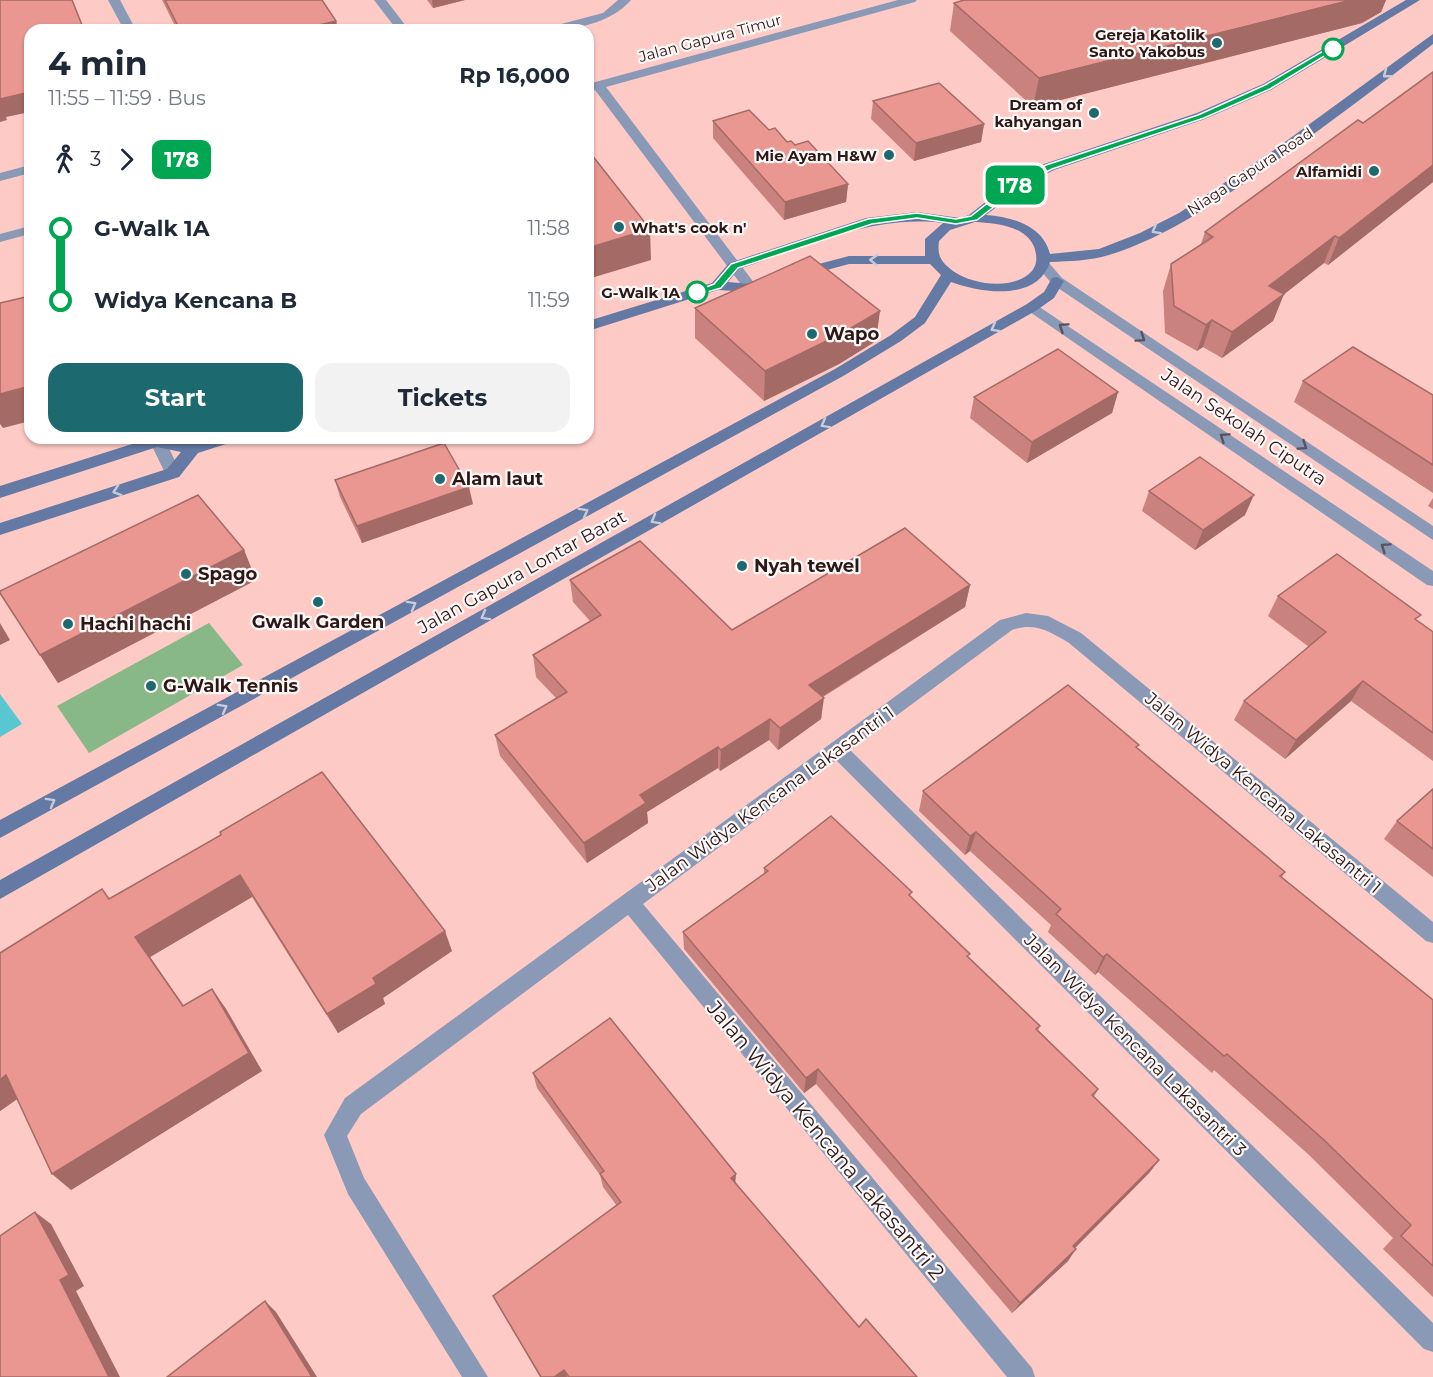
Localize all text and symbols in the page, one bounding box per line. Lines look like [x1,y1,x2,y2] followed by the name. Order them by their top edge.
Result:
[636,10,783,66] street label: Jalan Gapura Timur
[1089,25,1205,61] place label: Gereja Katolik Santo Yakobus
[1210,36,1224,50] marker: Gereja Katolik Santo Yakobus
[1322,38,1344,60] unlabelled marker
[48,43,147,83] text: 4 min
[459,62,570,89] text: Rp 16,000
[1383,67,1394,78] one-way arrow
[48,86,206,110] text: 11:55 – 11:59 · Bus
[994,95,1083,131] place label: Dream of kahyangan
[1087,106,1101,120] marker: Dream of kahyangan
[1183,123,1317,219] street label: Niaga Gapura Road
[48,143,81,176] icon: walk
[110,143,143,176] icon: forward
[755,146,878,165] place label: Mie Ayam H&W
[90,147,101,171] text: 3
[164,147,199,172] text: 178
[882,148,896,162] marker: Mie Ayam H&W
[1295,162,1362,181] place label: Alfamidi
[1367,164,1381,178] marker: Alfamidi
[980,166,1050,204] line badge: 178
[998,173,1032,198] text: 178
[94,215,210,242] text: G-Walk 1A
[527,216,570,240] text: 11:58
[631,218,746,237] place label: What's cook n'
[612,220,626,234] marker: What's cook n'
[1152,223,1162,234] one-way arrow
[869,254,878,267] one-way arrow
[686,281,708,303] marker: G-Walk 1A
[601,283,681,302] place label: G-Walk 1A
[94,287,297,314] text: Widya Kencana B
[528,288,570,312] text: 11:59
[990,321,1001,332] one-way arrow
[824,323,879,345] place label: Wapo
[1058,323,1069,334] one-way arrow
[805,327,819,341] marker: Wapo
[1135,330,1145,342] one-way arrow
[48,363,303,432] button: Start
[315,363,570,432] button: Tickets
[1156,363,1331,490] street label: Jalan Sekolah Ciputra
[821,417,831,428] one-way arrow
[1219,433,1230,444] one-way arrow
[1296,439,1307,450] one-way arrow
[451,468,543,490] place label: Alam laut
[433,472,447,486] marker: Alam laut
[112,484,123,496] one-way arrow
[413,505,630,639] street label: Jalan Gapura Lontar Barat
[577,508,588,519] one-way arrow
[651,512,661,524] one-way arrow
[1380,543,1391,554] one-way arrow
[754,555,860,577] place label: Nyah tewel
[735,559,749,573] marker: Nyah tewel
[198,563,258,585] place label: Spago
[179,567,193,581] marker: Spago
[311,595,325,609] marker: Gwalk Garden
[406,601,416,612] one-way arrow
[481,608,491,620] one-way arrow
[252,611,384,633] place label: Gwalk Garden
[80,613,191,635] place label: Hachi hachi
[61,617,75,631] marker: Hachi hachi
[163,675,298,697] place label: G-Walk Tennis
[144,679,158,693] marker: G-Walk Tennis
[1140,687,1386,898] street label: Jalan Widya Kencana Lakasantri 1
[641,701,898,897] street label: Jalan Widya Kencana Lakasantri 1
[216,704,227,715] one-way arrow
[45,798,56,809] one-way arrow
[1019,929,1251,1161] street label: Jalan Widya Kencana Lakasantri 3
[701,995,950,1284] street label: Jalan Widya Kencana Lakasantri 2

